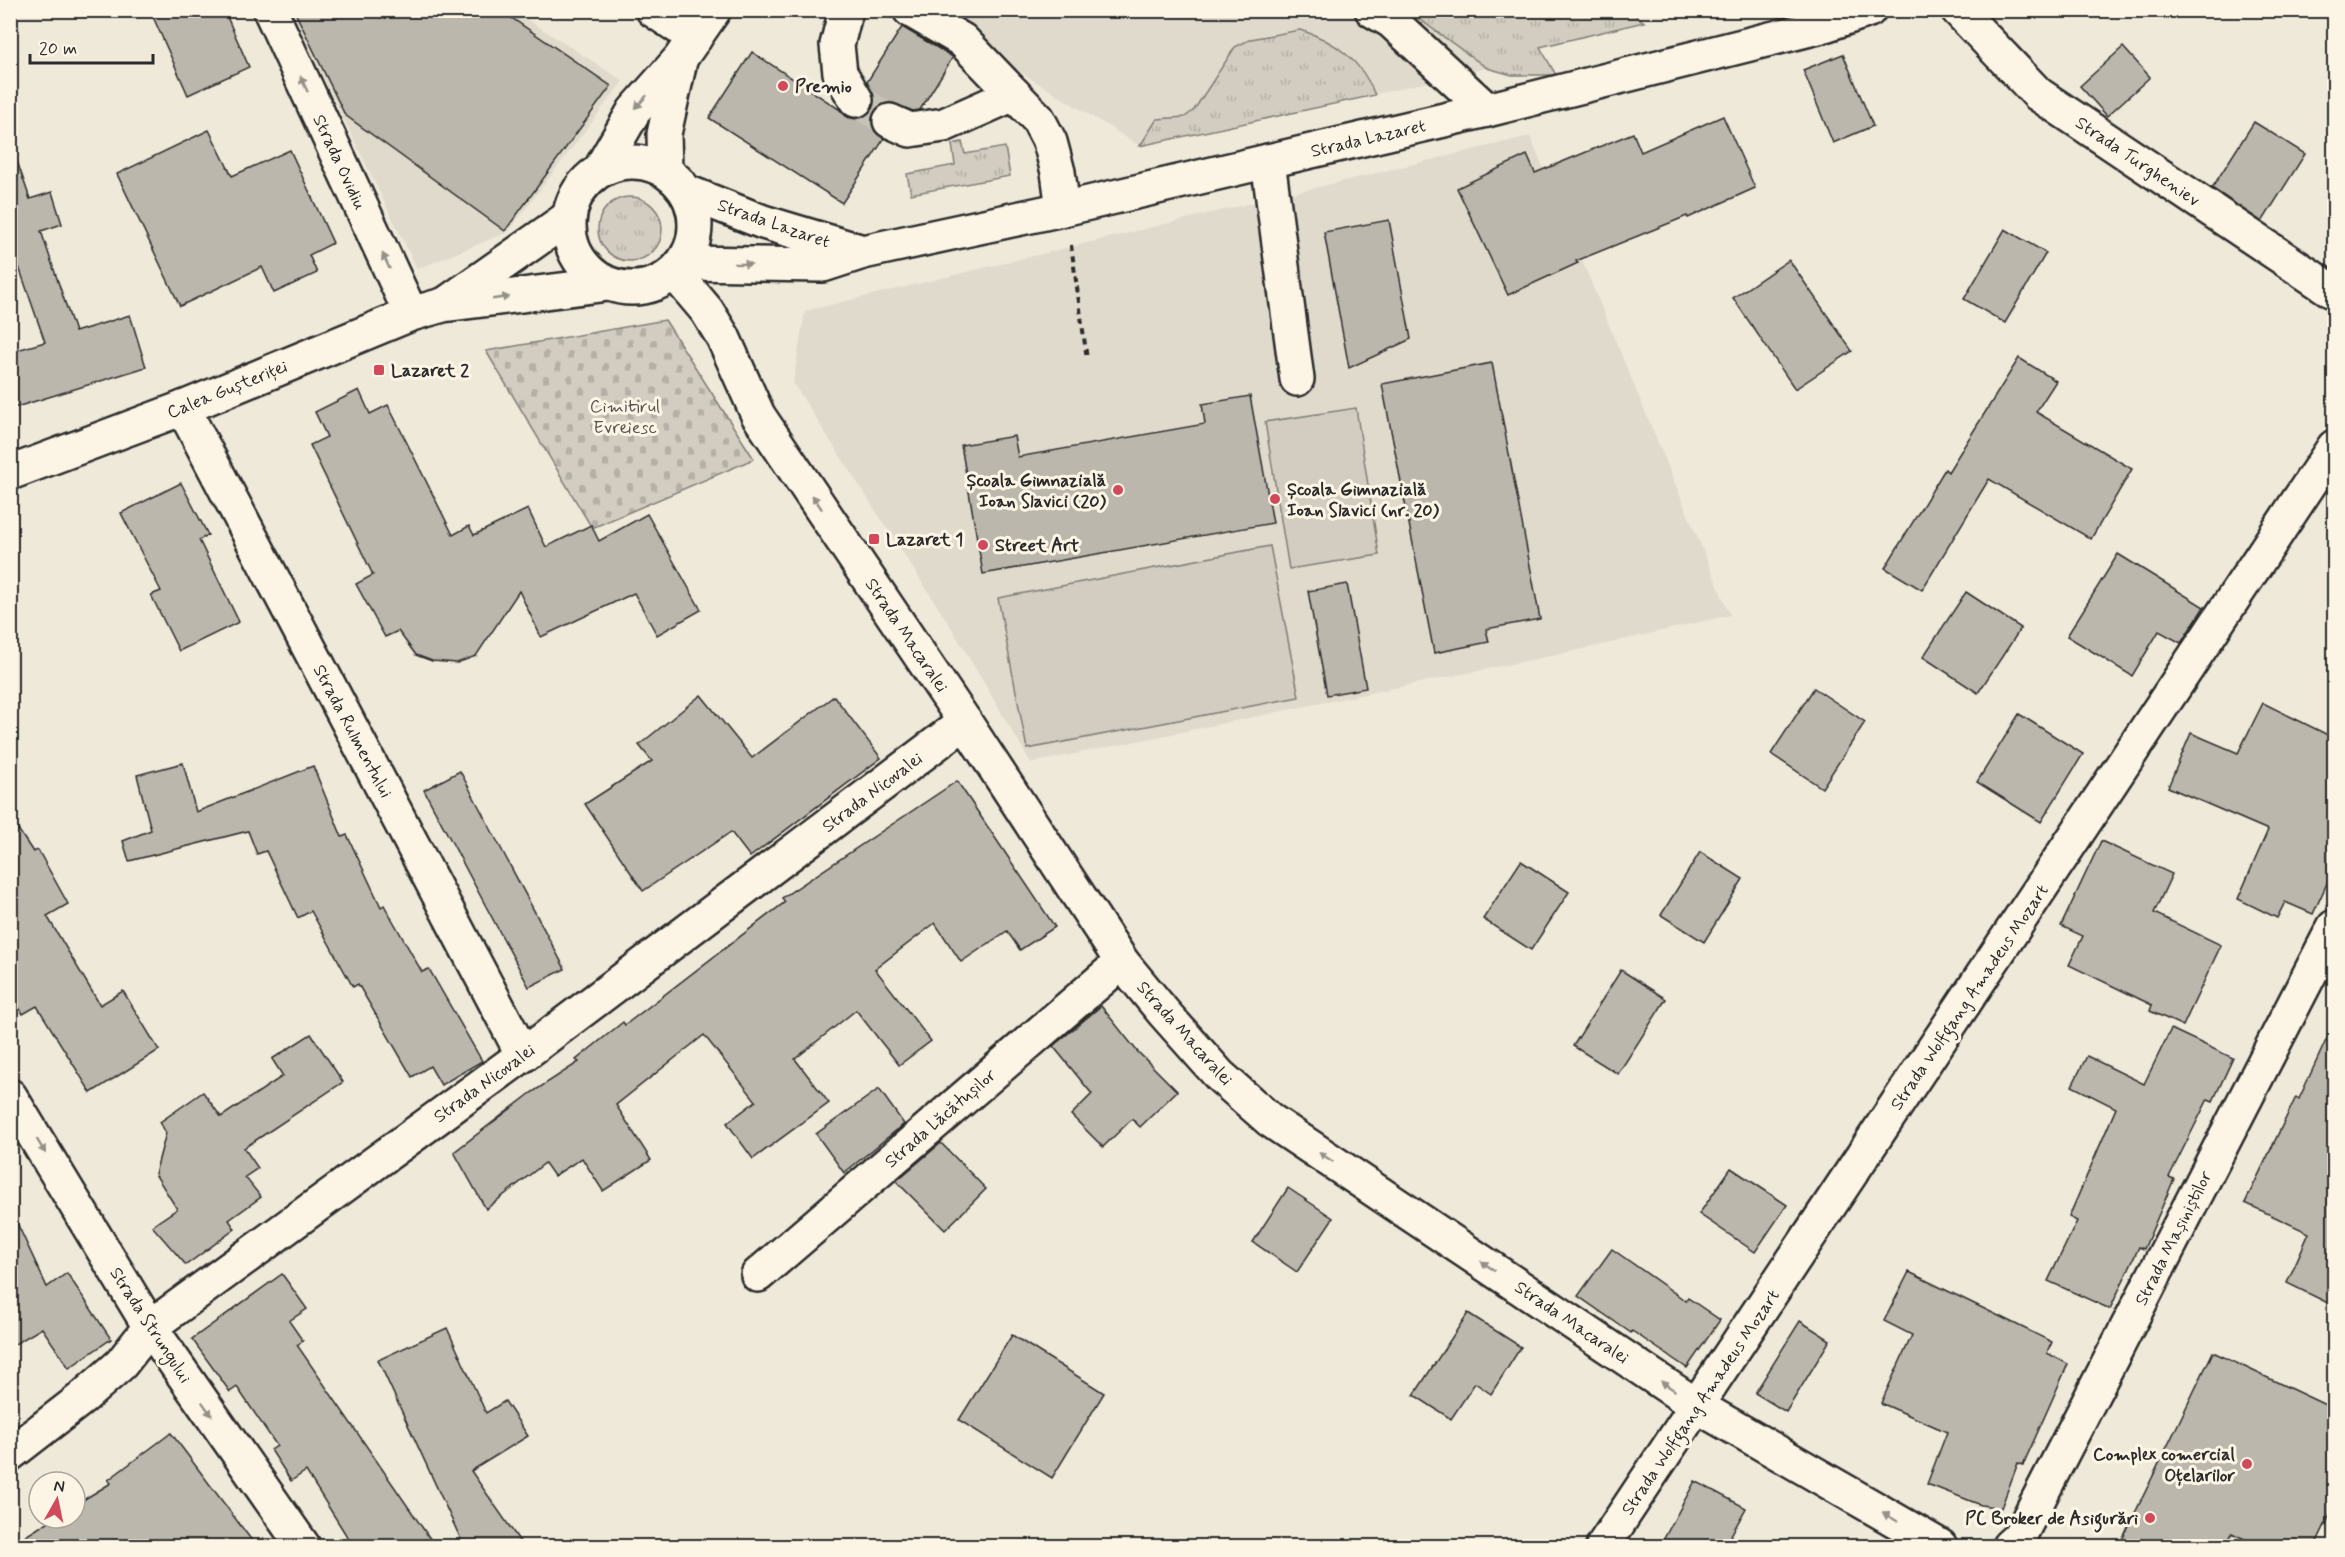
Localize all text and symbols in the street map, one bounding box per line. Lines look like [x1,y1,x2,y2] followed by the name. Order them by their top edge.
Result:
[30,27,153,65] scale bar
[39,37,77,61] text: 20 m
[795,75,852,99] place label: Premio
[300,76,309,93] one-way arrow
[776,79,790,93] marker: Premio
[634,95,648,110] one-way arrow
[307,111,372,214] street label: Strada Ovidiu
[2070,111,2204,212] street label: Strada Turgheniev
[1308,114,1428,164] street label: Strada Lazaret
[714,193,833,254] street label: Strada Lazaret
[382,253,391,270] one-way arrow
[733,259,752,269] one-way arrow
[492,293,511,302] one-way arrow
[164,355,291,425] street label: Calea Gușteriței
[391,359,469,383] place label: Lazaret 2
[372,363,386,377] marker: Lazaret 2
[590,395,660,440] park label: Cimitirul Evreiesc
[966,469,1107,514] place label: Școala Gimnazială Ioan Slavici (20)
[1287,478,1440,523] place label: Școala Gimnazială Ioan Slavici (nr. 20)
[1111,483,1125,497] marker: Școala Gimnazială Ioan Slavici (20)
[1268,492,1282,506] marker: Școala Gimnazială Ioan Slavici (nr. 20)
[812,494,823,510] one-way arrow
[886,528,963,552] place label: Lazaret 1
[867,532,881,546] marker: Lazaret 1
[995,534,1080,558] place label: Street Art
[976,538,990,552] marker: Street Art
[859,574,953,697] street label: Strada Macaralei
[307,661,397,802] street label: Strada Rulmentului
[817,747,928,839] street label: Strada Nicovalei
[1885,880,2056,1116] street label: Strada Wolfgang Amadeus Mozart
[1131,976,1238,1091] street label: Strada Macaralei
[429,1039,540,1129] street label: Strada Nicovalei
[880,1063,1002,1174] street label: Strada Lăcătușilor
[35,1138,46,1154] one-way arrow
[1318,1152,1334,1163] one-way arrow
[2130,1166,2218,1310] street label: Strada Mașiniștilor
[1481,1260,1497,1272] one-way arrow
[103,1263,197,1389] street label: Strada Strungului
[1510,1276,1633,1370] street label: Strada Macaralei
[1616,1285,1787,1521] street label: Strada Wolfgang Amadeus Mozart
[1660,1381,1676,1392] one-way arrow
[201,1401,213,1417] one-way arrow
[2093,1443,2236,1488] place label: Complex comercial Oțelarilor
[2240,1457,2254,1471] marker: Complex comercial Oțelarilor
[27,1470,87,1530] north arrow
[52,1475,66,1498] text: N
[1965,1507,2138,1533] place label: PC Broker de Asigurări
[2143,1511,2157,1525] marker: PC Broker de Asigurări
[1881,1512,1898,1522] one-way arrow

